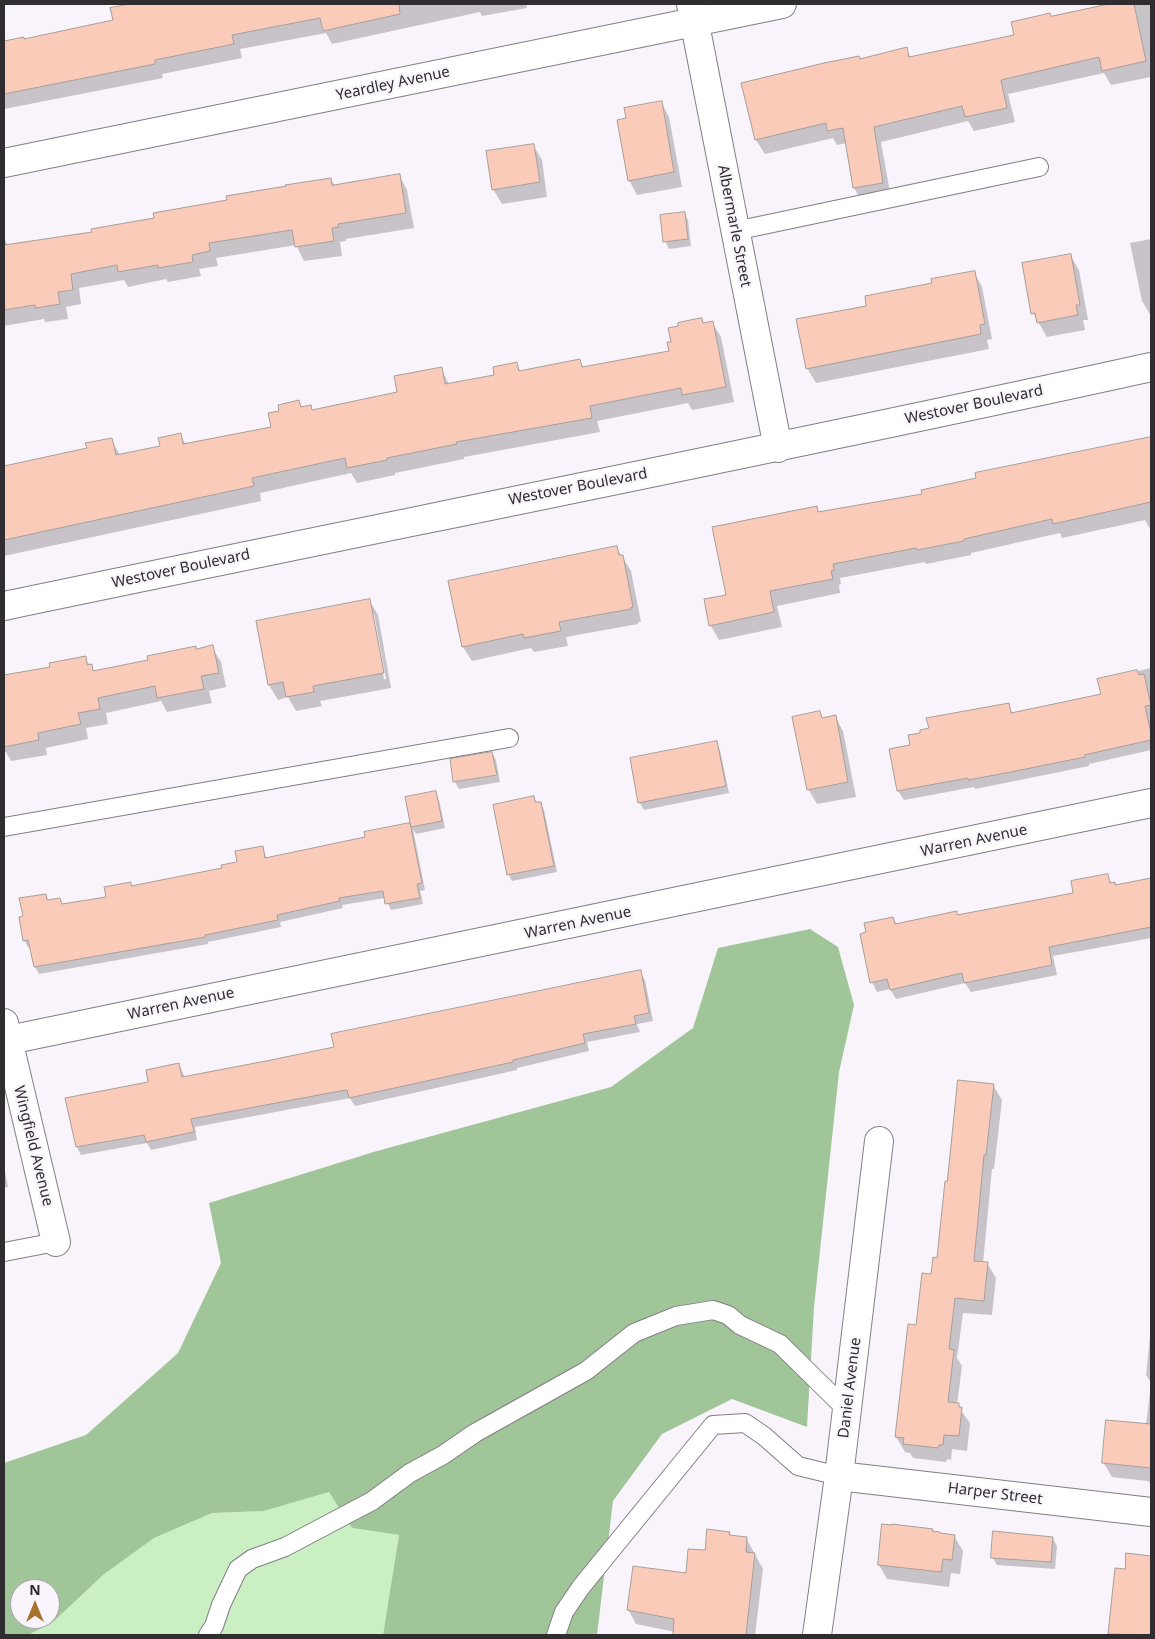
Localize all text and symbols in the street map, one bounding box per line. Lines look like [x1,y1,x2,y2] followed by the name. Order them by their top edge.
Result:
[334,63,452,105] street label: Yeardley Avenue
[713,163,755,289] street label: Albermarle Street
[903,382,1045,428] street label: Westover Boulevard
[507,465,649,509] street label: Westover Boulevard
[110,546,252,592] street label: Westover Boulevard
[919,821,1029,861] street label: Warren Avenue
[523,903,633,943] street label: Warren Avenue
[126,984,236,1024] street label: Warren Avenue
[9,1084,57,1208] street label: Wingfield Avenue
[835,1337,865,1439] street label: Daniel Avenue
[947,1479,1043,1509] street label: Harper Street
[10,1579,60,1629] north arrow
[29,1580,41,1599] text: N

